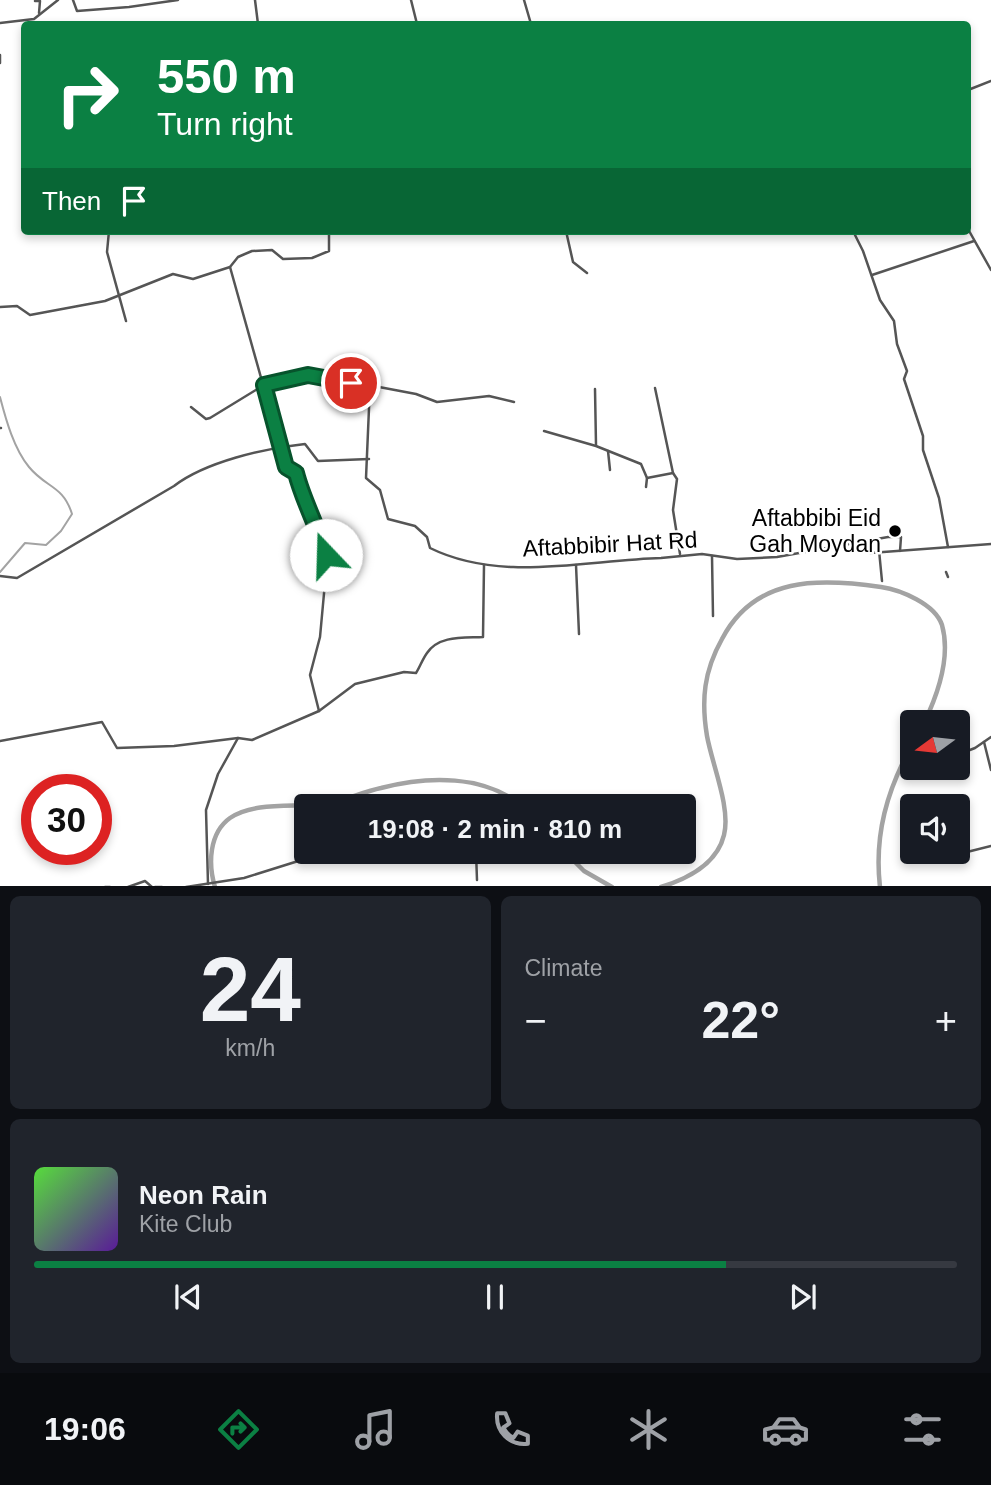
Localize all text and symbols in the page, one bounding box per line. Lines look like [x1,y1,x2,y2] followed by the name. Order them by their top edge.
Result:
[42,49,133,140] icon: right
[157,49,296,103] text: 550 m
[157,106,293,142] text: Turn right
[115,182,153,220] icon: arrive
[42,186,101,216] text: Then
[321,353,381,413] pin
[332,364,370,402] icon: arrive
[749,505,881,557] place label: Aftabbibi Eid Gah Moydan
[289,518,363,592] position arrow
[887,523,903,539] marker: Aftabbibi Eid Gah Moydan
[522,526,698,562] street label: Aftabbibir Hat Rd
[900,710,970,780] north arrow
[900,710,970,864] map controls
[21,774,112,865] speed limit sign: 30
[900,794,970,864] button: sound
[368,814,622,844] text: 19:08 · 2 min · 810 m
[200,939,301,1040] text: 24
[525,955,602,981] text: Climate
[701,991,780,1049] text: 22°
[525,1000,547,1042] text: −
[935,1000,957,1042] text: +
[225,1035,275,1061] text: km/h
[139,1180,268,1210] text: Neon Rain
[139,1211,232,1237] text: Kite Club
[169,1278,207,1316] icon: previous
[476,1278,514,1316] icon: pause
[784,1278,822,1316] icon: next
[214,1405,263,1454] icon: directions
[351,1405,400,1454] icon: music
[487,1405,536,1454] icon: phone
[624,1405,673,1454] icon: climate
[761,1405,810,1454] icon: car
[898,1405,947,1454] icon: filters
[44,1411,126,1447] text: 19:06

